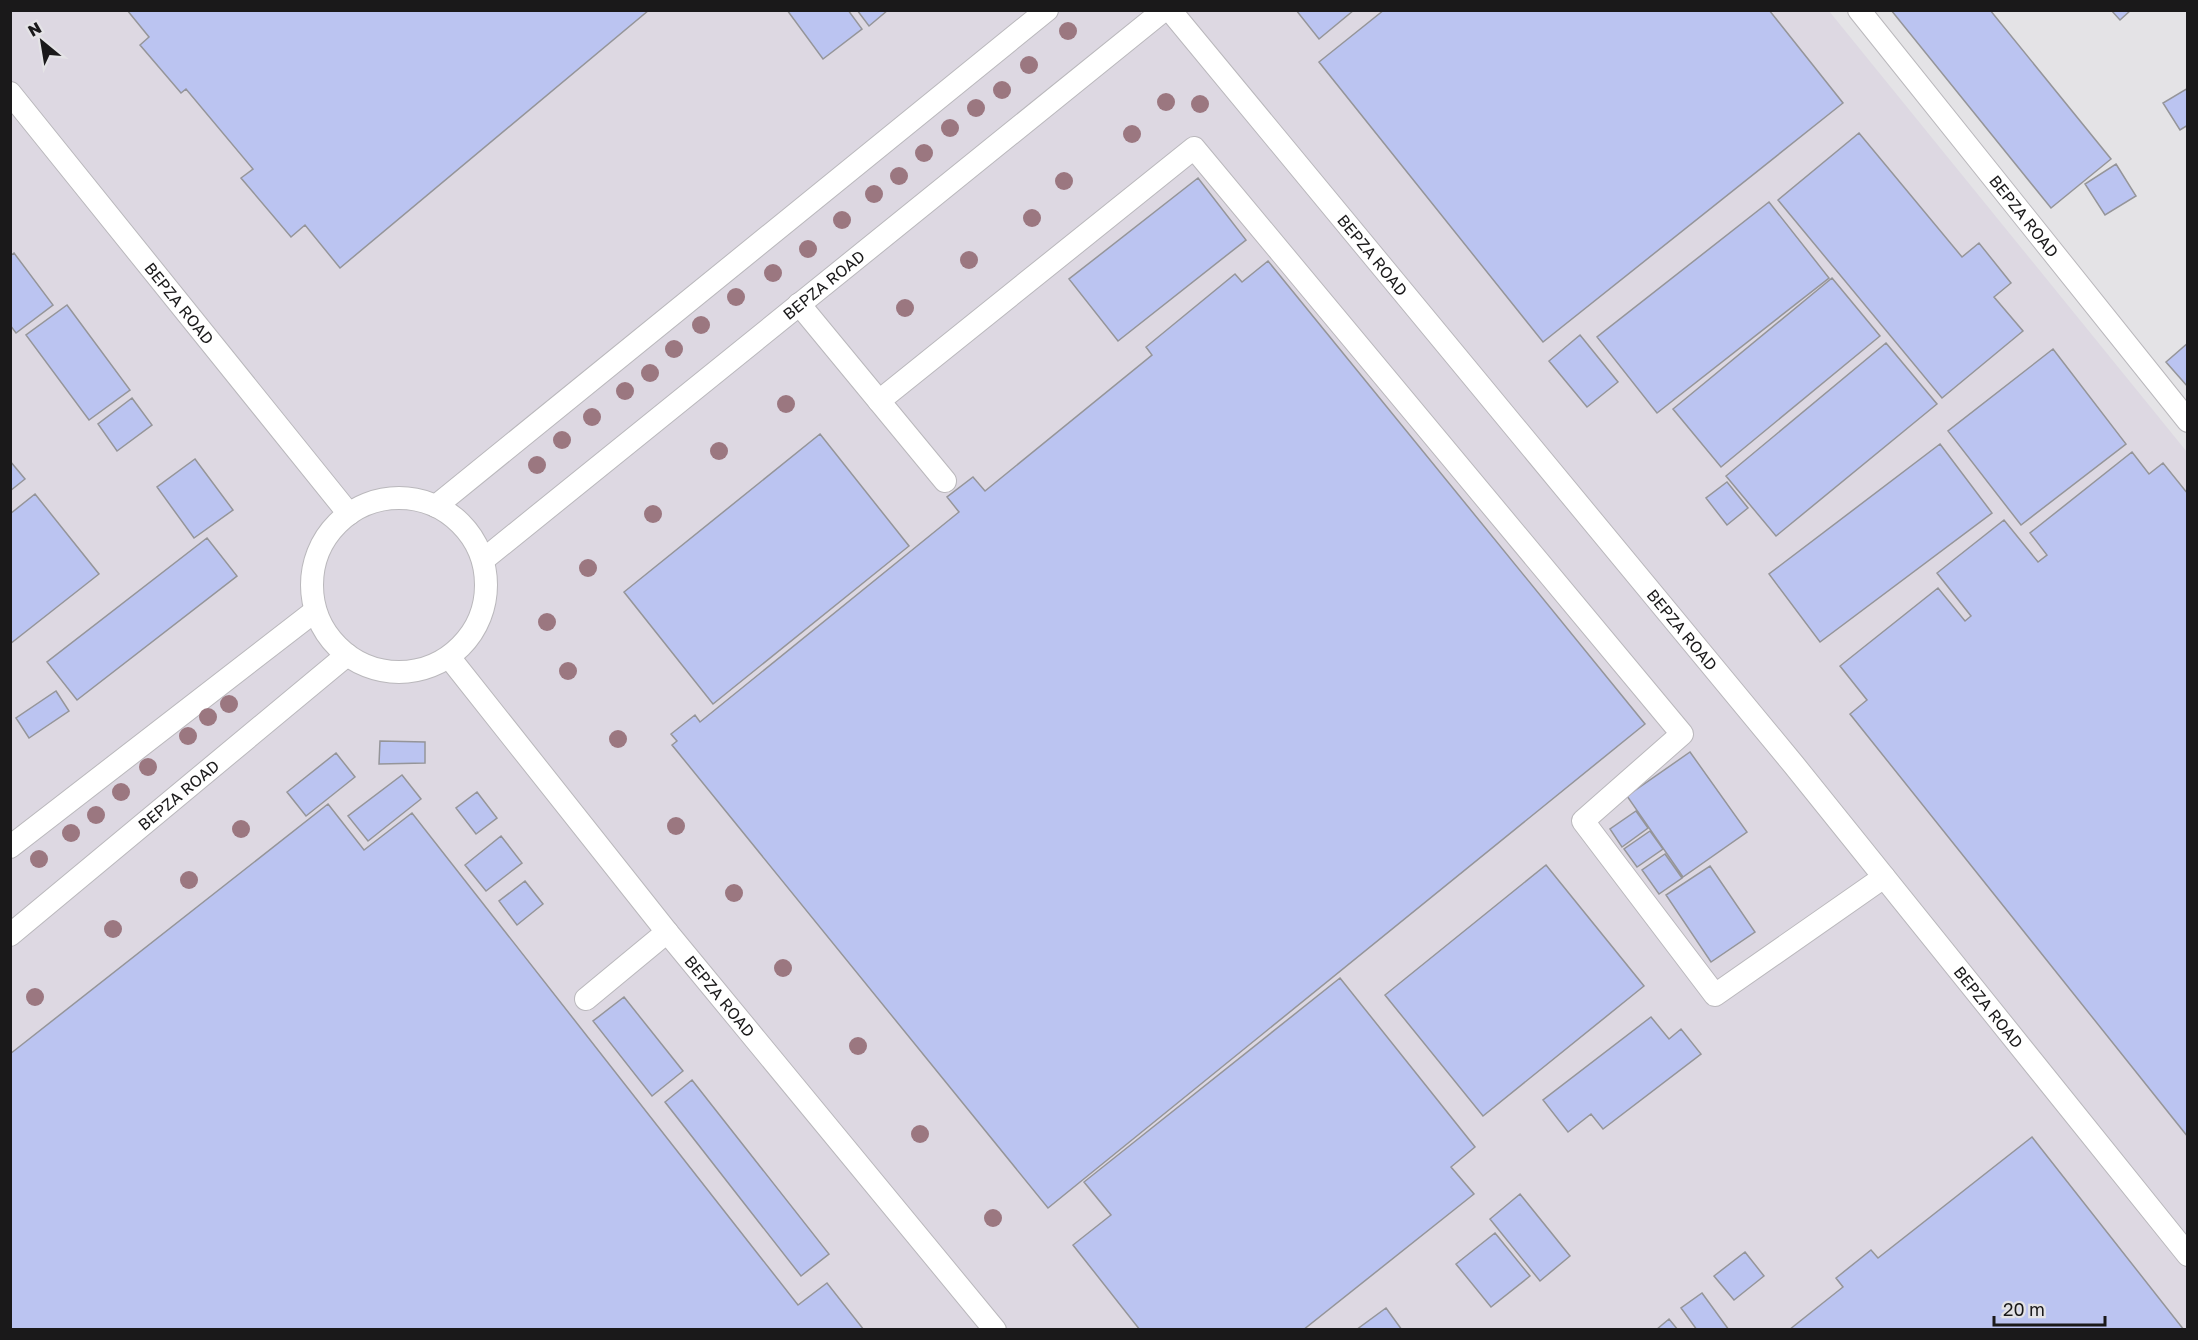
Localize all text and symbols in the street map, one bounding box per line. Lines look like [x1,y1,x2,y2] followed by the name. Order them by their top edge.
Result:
[12,12,72,72] north arrow
[24,17,45,41] text: N
[1985,171,2063,261] street label: BEPZA ROAD
[1333,210,1412,300] street label: BEPZA ROAD
[779,246,869,324] street label: BEPZA ROAD
[140,258,218,348] street label: BEPZA ROAD
[1643,585,1722,674] street label: BEPZA ROAD
[134,756,223,835] street label: BEPZA ROAD
[680,951,759,1041] street label: BEPZA ROAD
[1950,962,2028,1052] street label: BEPZA ROAD
[1994,1289,2105,1327] scale bar
[2003,1298,2045,1320] text: 20 m

